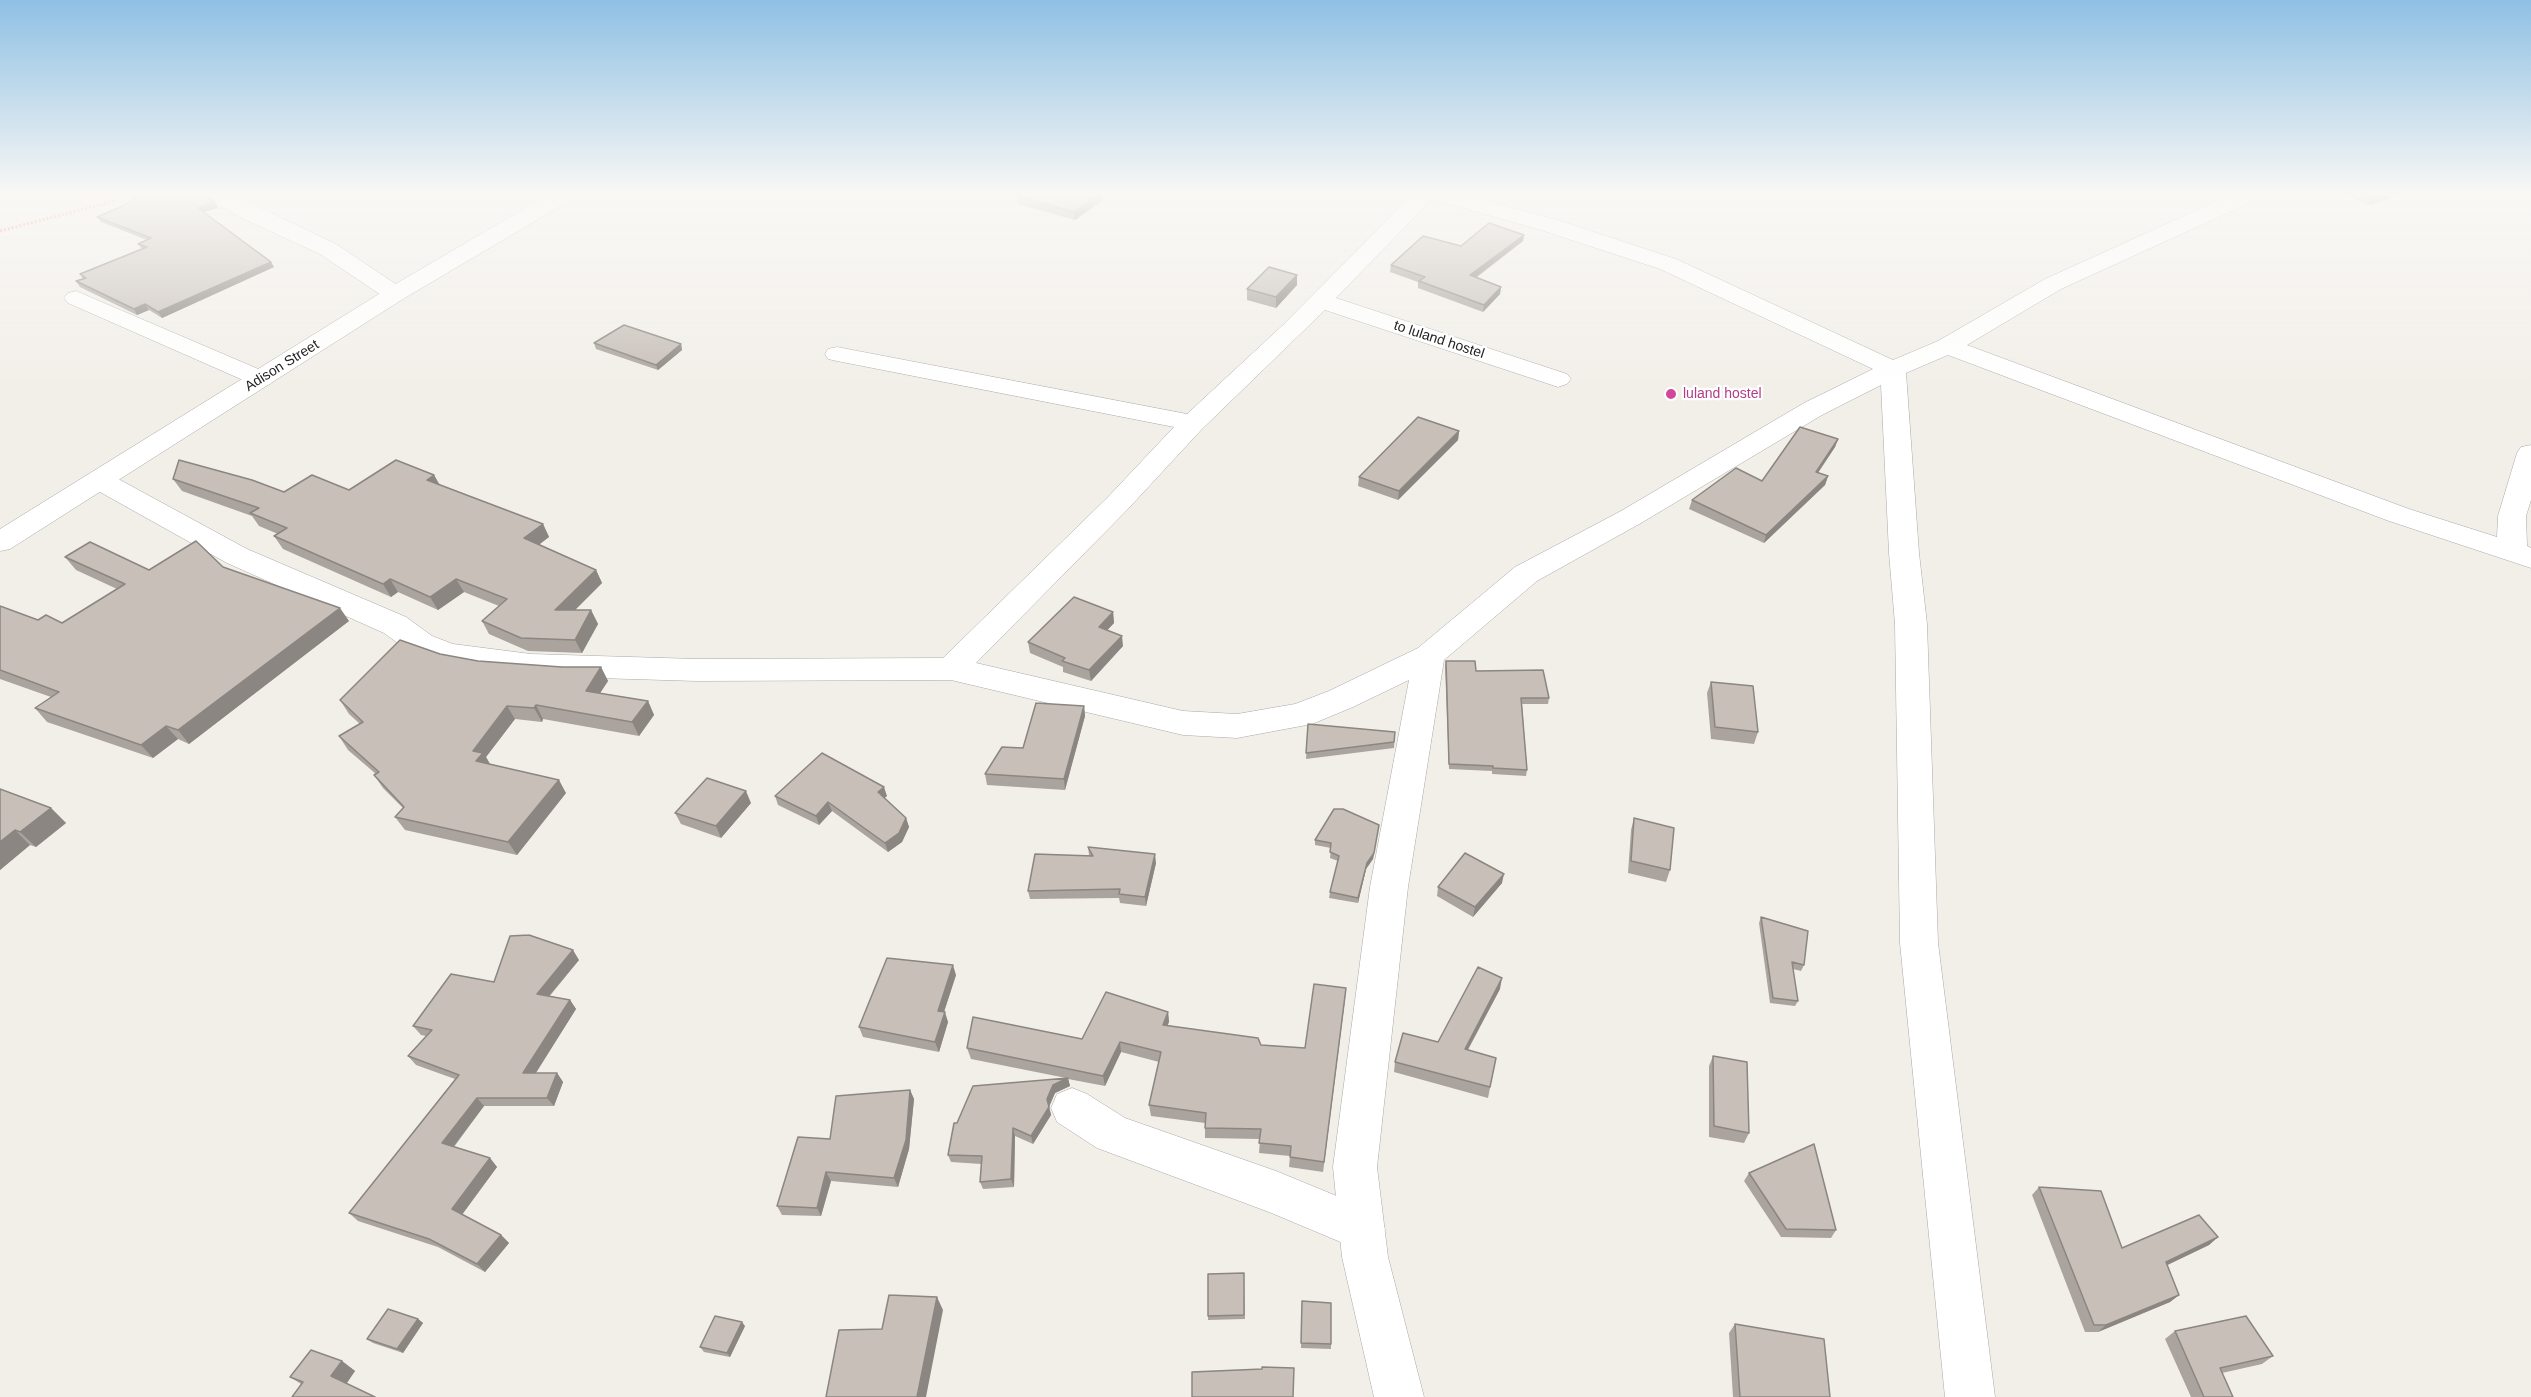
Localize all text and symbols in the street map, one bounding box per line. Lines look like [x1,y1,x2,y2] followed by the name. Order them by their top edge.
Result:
[1392,317,1486,363] street label: to luland hostel
[242,337,322,395] street label: Adison Street
[1683,386,1762,402] place label: luland hostel
[1664,387,1678,401] marker: luland hostel

